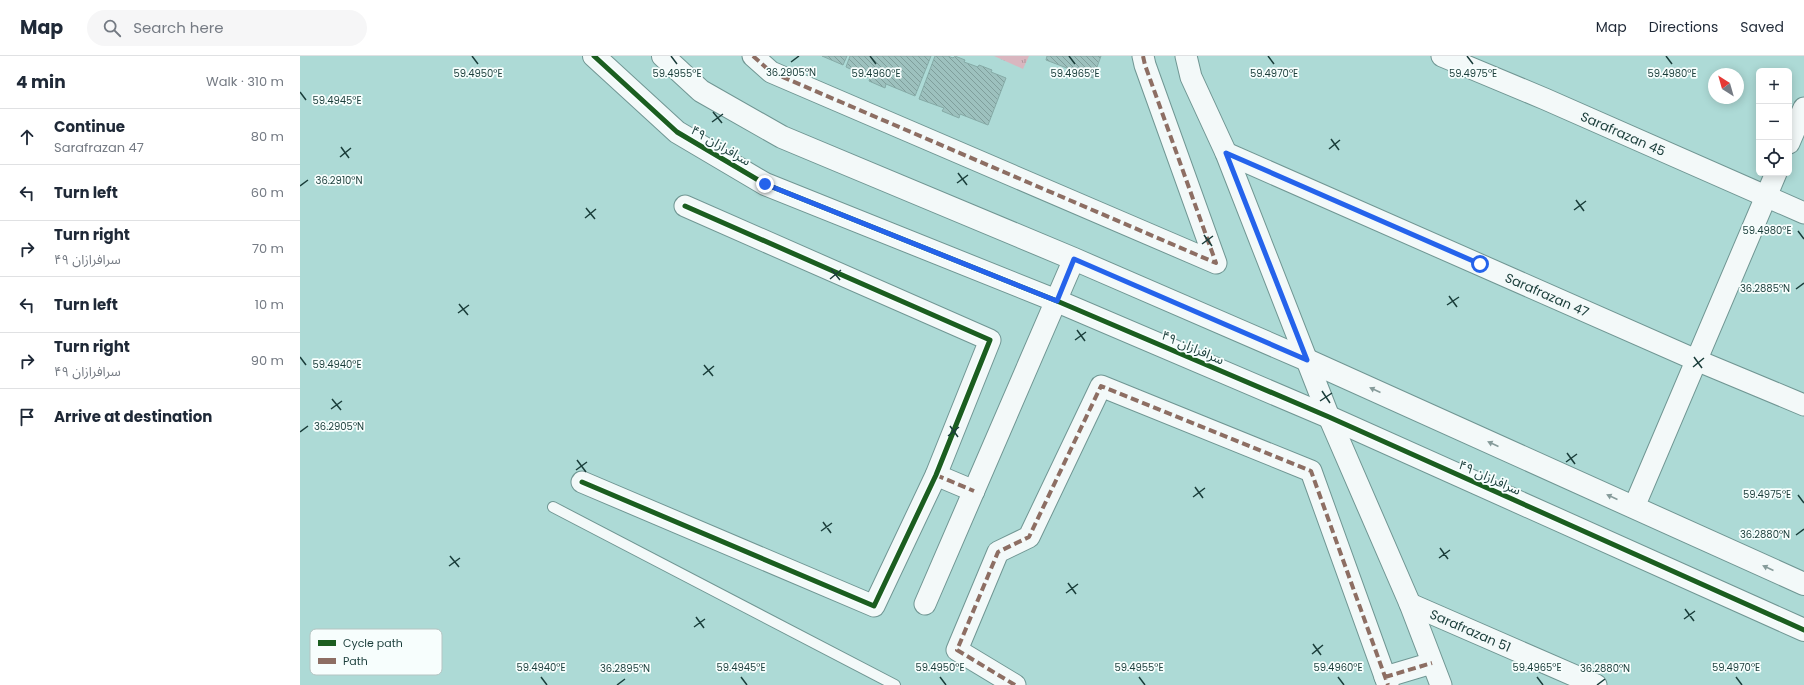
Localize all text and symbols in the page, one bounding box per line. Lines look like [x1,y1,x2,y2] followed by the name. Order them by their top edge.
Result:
[87,10,367,46] search box
[20,14,63,41] text: Map
[101,17,123,39] icon: search
[133,17,224,38] text: Search here
[1596,17,1627,37] text: Map
[1649,17,1718,37] text: Directions
[1740,17,1784,37] text: Saved
[766,65,816,80] text: 36.2905°N
[453,66,503,81] text: 59.4950°E
[652,66,702,81] text: 59.4955°E
[851,66,901,81] text: 59.4960°E
[1050,66,1100,81] text: 59.4965°E
[1250,66,1298,81] text: 59.4970°E
[1449,66,1497,81] text: 59.4975°E
[1647,66,1697,81] text: 59.4980°E
[1708,68,1744,104] north arrow
[1756,68,1792,176] map controls
[1756,68,1792,104] button: +
[16,70,66,94] text: 4 min
[206,72,284,91] text: Walk · 310 m
[312,93,362,108] text: 59.4945°E
[1756,104,1792,140] button: −
[1578,107,1668,161] street label: Sarafrazan 45
[54,116,125,137] text: Continue
[687,121,754,170] street label: سرافرازان ۴۹
[16,126,38,148] icon: ahead
[251,127,284,146] text: 80 m
[54,138,144,157] text: Sarafrazan 47
[1756,140,1792,176] button: locate
[316,173,363,188] text: 36.2910°N
[756,175,774,193] route end
[16,182,38,204] icon: left
[54,182,118,203] text: Turn left
[251,183,284,202] text: 60 m
[1742,223,1792,238] text: 59.4980°E
[54,224,130,245] text: Turn right
[16,238,38,260] icon: right
[252,239,284,258] text: 70 m
[54,250,121,269] text: سرافرازان ۴۹
[1471,255,1489,273] route start
[1502,268,1592,322] street label: Sarafrazan 47
[1740,281,1790,296] text: 36.2885°N
[16,294,38,316] icon: left
[54,294,118,315] text: Turn left
[255,295,284,314] text: 10 m
[1158,326,1227,369] street label: سرافرازان ۴۹
[54,336,130,357] text: Turn right
[16,350,38,372] icon: right
[251,351,284,370] text: 90 m
[312,357,362,372] text: 59.4940°E
[54,362,121,381] text: سرافرازان ۴۹
[1369,387,1380,393] one-way arrow
[16,406,38,428] icon: arrive
[54,406,212,427] text: Arrive at destination
[314,419,364,434] text: 36.2905°N
[1488,441,1499,447] one-way arrow
[1455,455,1524,500] street label: سرافرازان ۴۹
[1743,487,1791,502] text: 59.4975°E
[1606,494,1617,500] one-way arrow
[1740,527,1790,542] text: 36.2880°N
[1763,565,1774,571] one-way arrow
[1427,605,1514,657] street label: Sarafrazan 51
[310,629,442,675] legend
[343,635,403,651] text: Cycle path
[343,653,368,669] text: Path
[516,660,566,675] text: 59.4940°E
[716,660,766,675] text: 59.4945°E
[915,660,965,675] text: 59.4950°E
[1114,660,1164,675] text: 59.4955°E
[1313,660,1363,675] text: 59.4960°E
[1512,660,1562,675] text: 59.4965°E
[1712,660,1760,675] text: 59.4970°E
[600,661,650,676] text: 36.2895°N
[1580,661,1630,676] text: 36.2880°N

